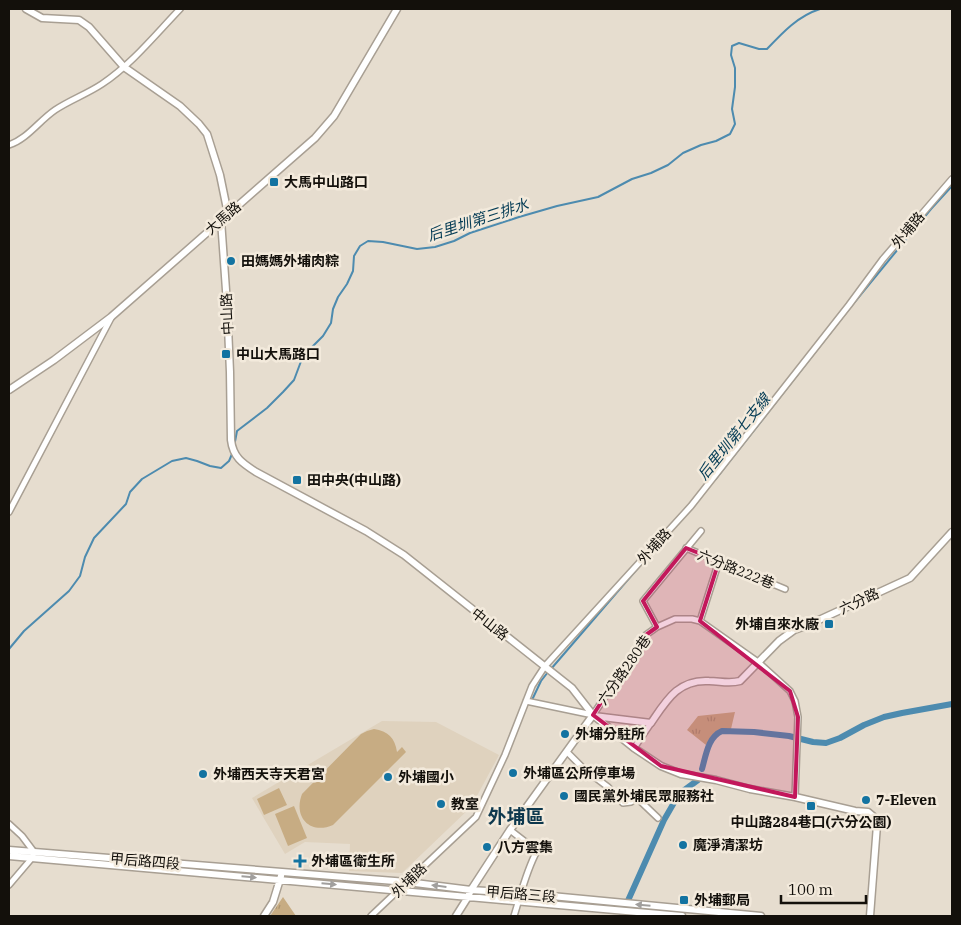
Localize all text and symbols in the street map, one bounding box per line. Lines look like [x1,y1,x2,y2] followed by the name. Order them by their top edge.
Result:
[284,173,368,191] place label: 大馬中山路口
[268,176,280,188] marker: 大馬中山路口
[425,194,532,245] water label: 后里圳第三排水
[201,197,245,239] street label: 大馬路
[888,208,928,252] street label: 外埔路
[241,252,339,270] place label: 田媽媽外埔肉粽
[225,255,237,267] marker: 田媽媽外埔肉粽
[217,293,237,335] street label: 中山路
[236,345,320,363] place label: 中山大馬路口
[220,348,232,360] marker: 中山大馬路口
[693,388,775,483] water label: 后里圳第七支線
[307,471,401,489] place label: 田中央(中山路)
[291,474,303,486] marker: 田中央(中山路)
[633,524,675,568] street label: 外埔路
[695,545,777,593] street label: 六分路222巷
[836,584,882,618] street label: 六分路
[468,604,512,644] street label: 中山路
[735,615,819,633] place label: 外埔自來水廠
[823,618,835,630] marker: 外埔自來水廠
[593,632,655,708] street label: 六分路280巷
[575,725,645,743] place label: 外埔分駐所
[559,728,571,740] marker: 外埔分駐所
[523,764,635,782] place label: 外埔區公所停車場
[213,765,325,783] place label: 外埔西天寺天君宮
[507,767,519,779] marker: 外埔區公所停車場
[197,768,209,780] marker: 外埔西天寺天君宮
[398,768,454,786] place label: 外埔國小
[382,771,394,783] marker: 外埔國小
[574,787,714,805] place label: 國民黨外埔民眾服務社
[558,790,570,802] marker: 國民黨外埔民眾服務社
[876,791,936,809] place label: 7-Eleven
[860,794,872,806] marker: 7-Eleven
[451,795,479,813] place label: 教室
[435,798,447,810] marker: 教室
[805,800,817,812] marker: 中山路284巷口(六分公園)
[487,804,545,828] district label: 外埔區
[730,813,892,831] place label: 中山路284巷口(六分公園)
[693,836,763,854] place label: 魔淨清潔坊
[497,838,553,856] place label: 八方雲集
[677,839,689,851] marker: 魔淨清潔坊
[481,841,493,853] marker: 八方雲集
[109,849,181,873] street label: 甲后路四段
[311,852,395,870] place label: 外埔區衛生所
[293,854,307,868] marker: 外埔區衛生所
[388,859,430,901] street label: 外埔路
[781,872,866,904] scale bar
[241,873,257,881] one-way arrow
[788,880,833,899] text: 100 m
[321,881,337,889] one-way arrow
[431,882,447,890] one-way arrow
[485,882,557,906] street label: 甲后路三段
[694,891,750,909] place label: 外埔郵局
[678,894,690,906] marker: 外埔郵局
[635,901,651,909] one-way arrow

